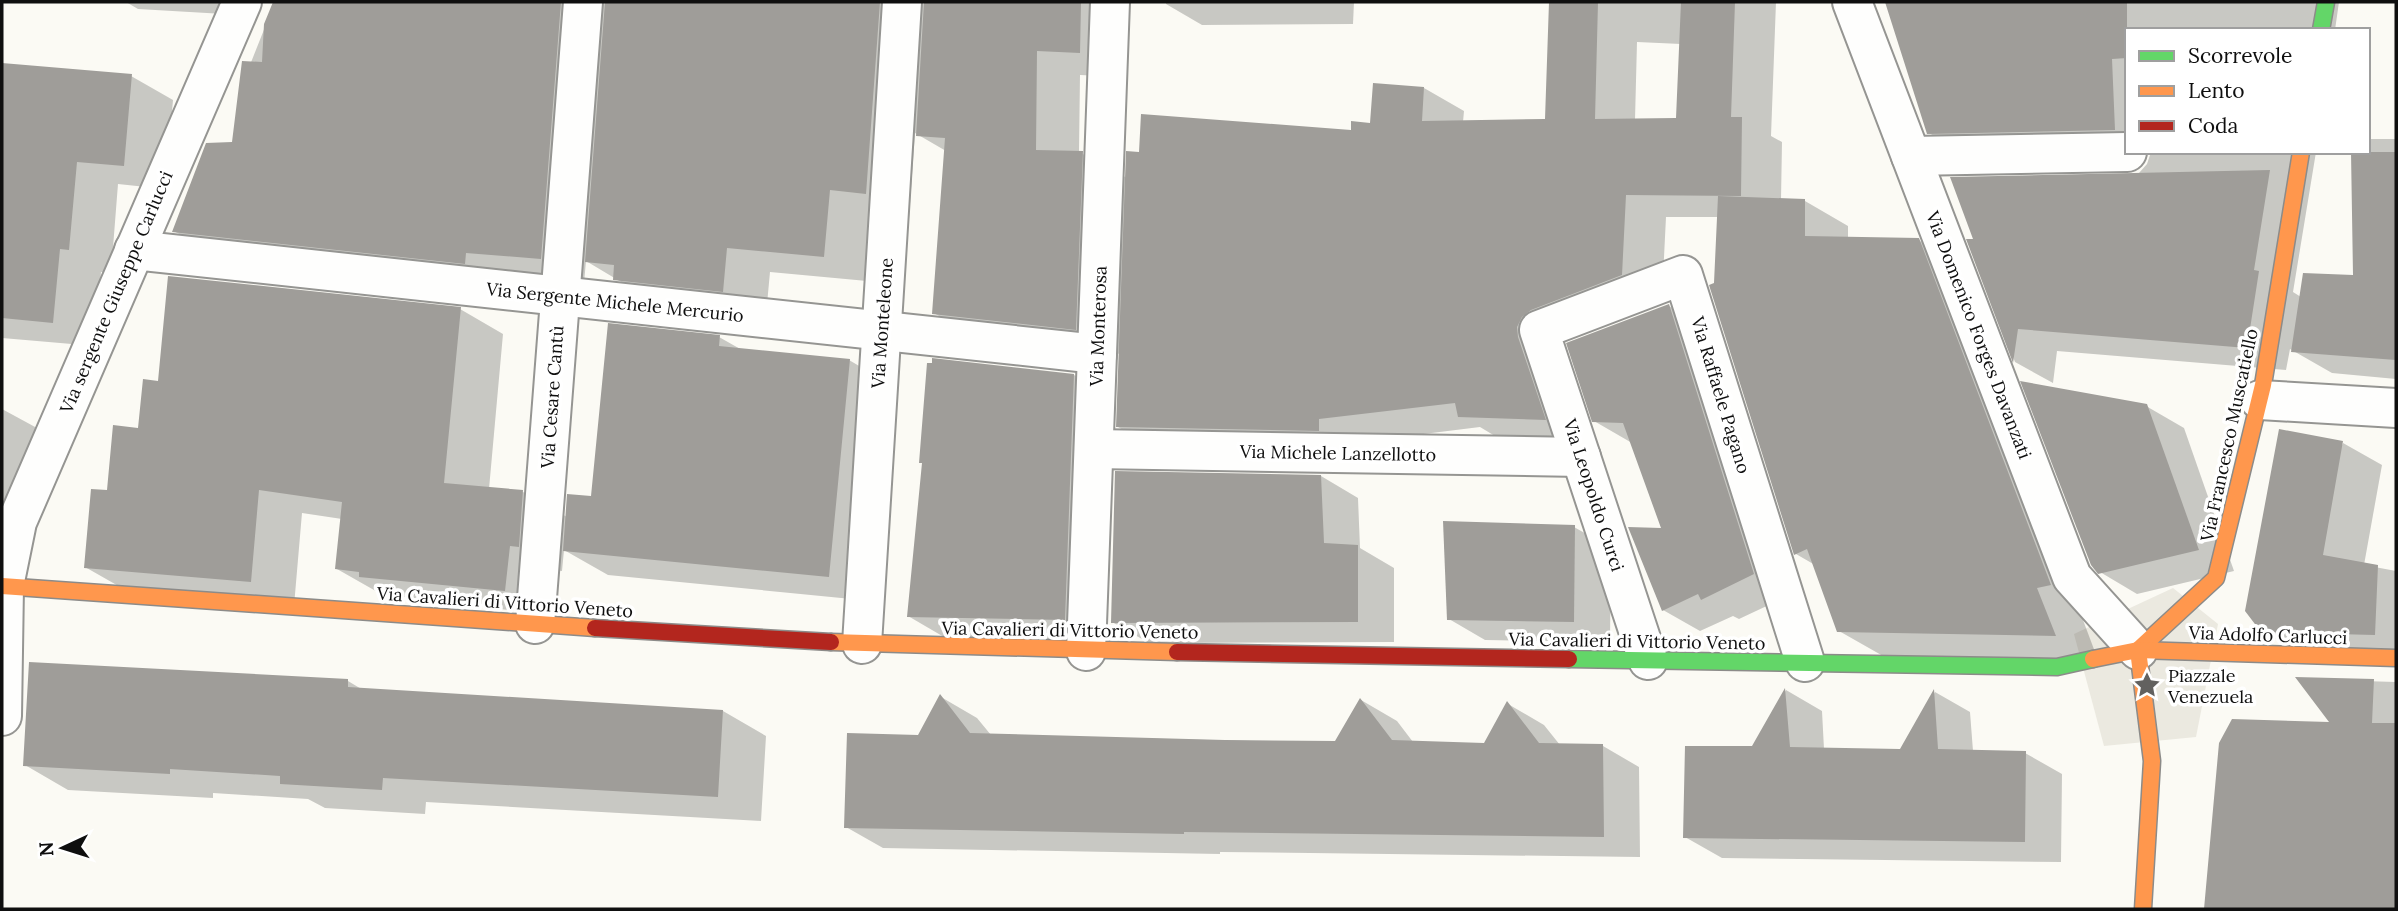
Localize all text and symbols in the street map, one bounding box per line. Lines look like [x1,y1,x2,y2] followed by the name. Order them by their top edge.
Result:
[2125,28,2370,154] legend
[2188,42,2292,69] text: Scorrevole
[2188,77,2245,104] text: Lento
[2188,112,2239,139] text: Coda
[54,167,178,418] street label: Via sergente Giuseppe Carlucci
[1921,207,2037,462] street label: Via Domenico Forges Davanzati
[866,257,898,390] street label: Via Monteleone
[1084,265,1112,388] street label: Via Monterosa
[484,277,745,327] street label: Via Sergente Michele Mercurio
[1686,313,1756,476] street label: Via Raffaele Pagano
[535,325,568,470] street label: Via Cesare Cantù
[2195,327,2263,544] street label: Via Francesco Muscatiello
[1558,415,1630,574] street label: Via Leopoldo Curci
[1239,440,1436,466] street label: Via Michele Lanzellotto
[375,582,634,622] street label: Via Cavalieri di Vittorio Veneto
[940,616,1199,644] street label: Via Cavalieri di Vittorio Veneto
[2187,621,2348,649] street label: Via Adolfo Carlucci
[1507,627,1766,655] street label: Via Cavalieri di Vittorio Veneto
[2167,664,2253,708] place label: Piazzale Venezuela
[2132,670,2162,700] place icon: Piazzale Venezuela
[28,813,98,883] north arrow
[34,841,59,857] text: N

